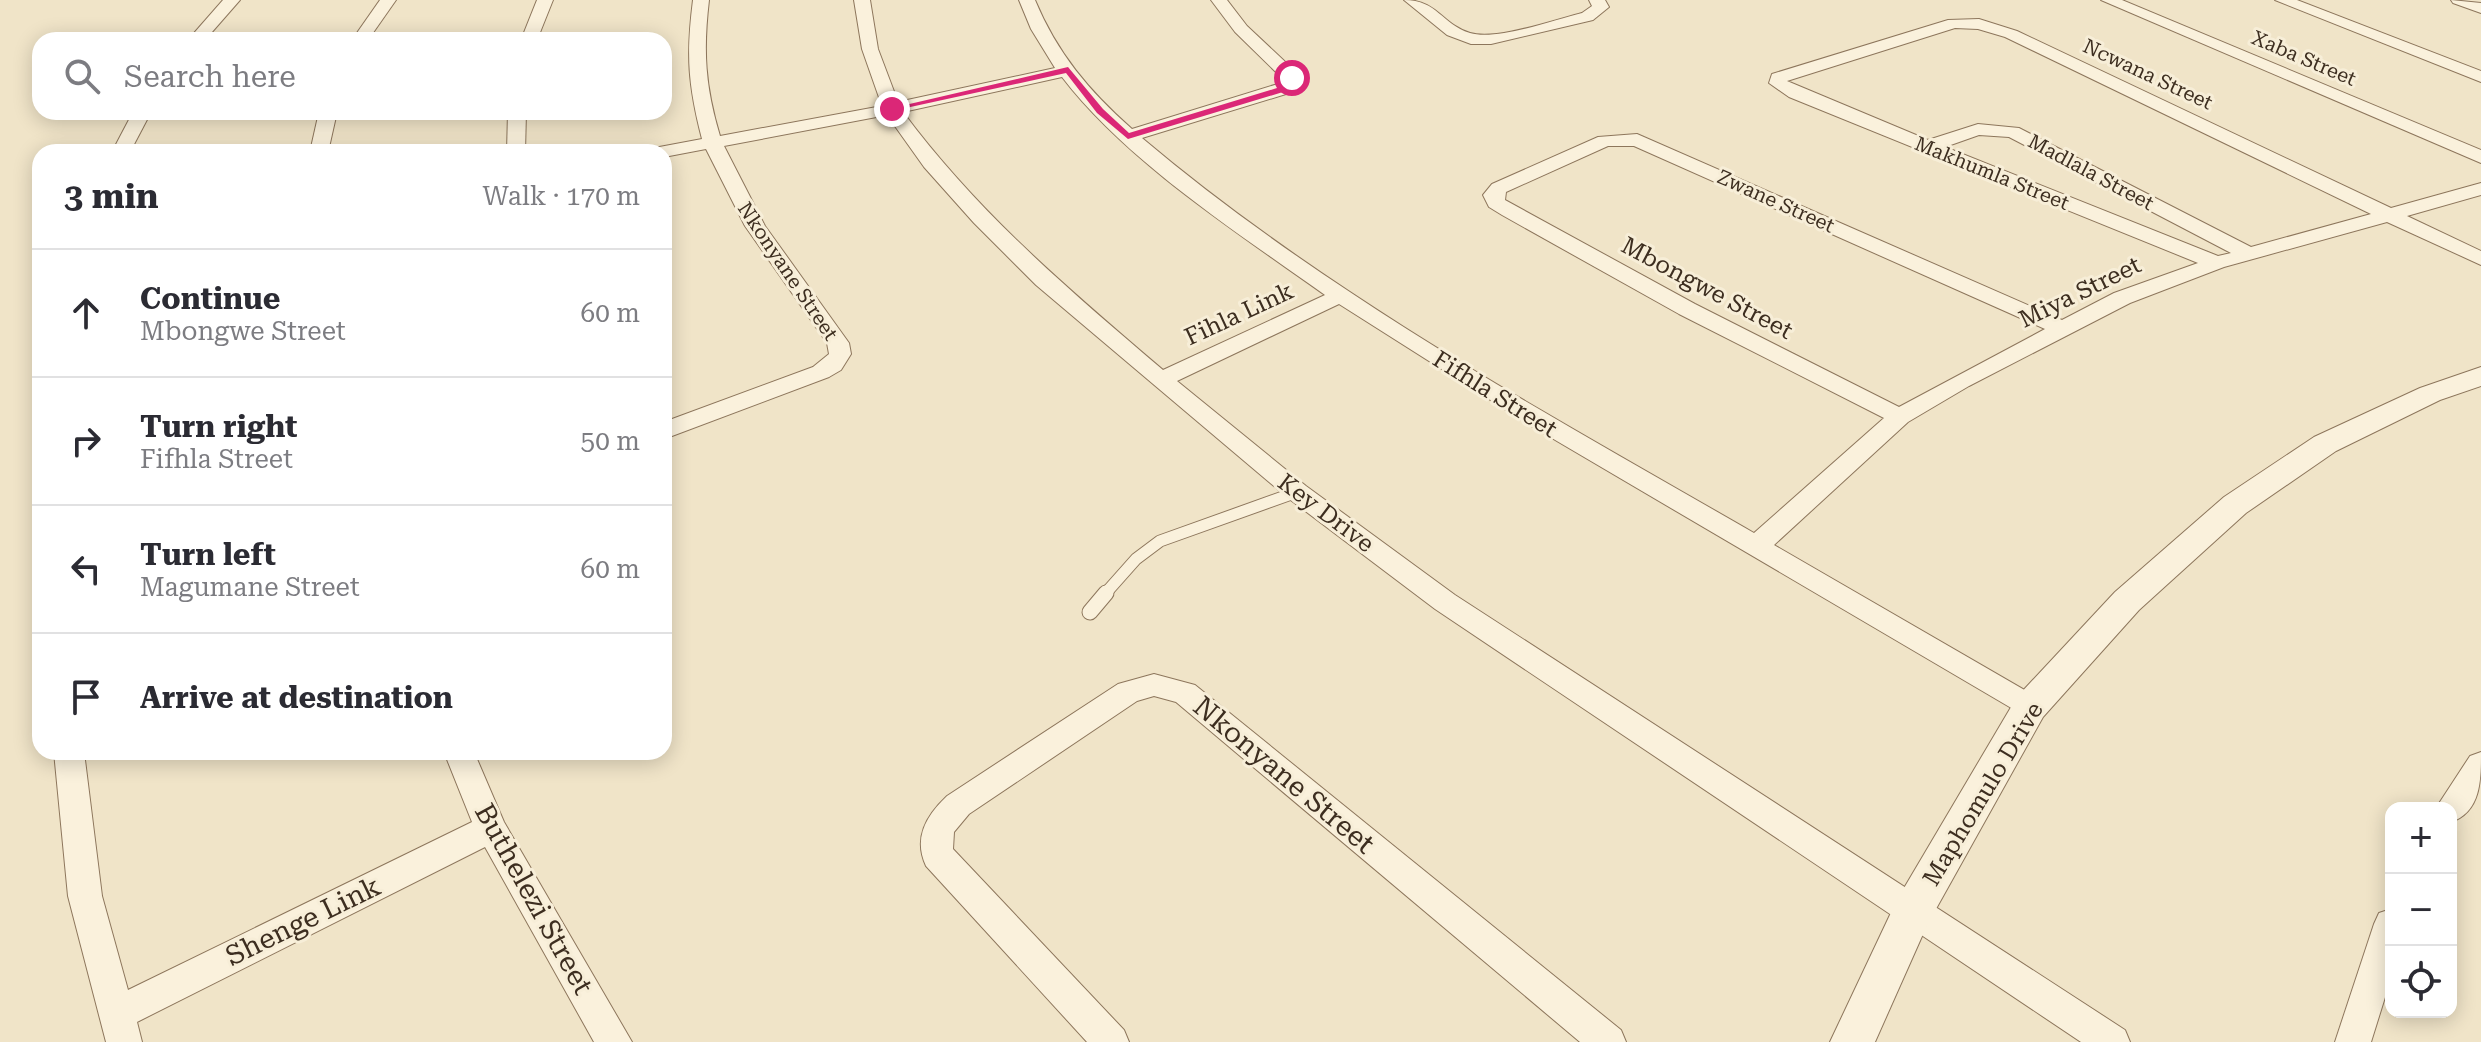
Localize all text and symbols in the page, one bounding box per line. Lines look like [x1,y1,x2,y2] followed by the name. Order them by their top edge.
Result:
[2248,25,2360,91] street label: Xaba Street
[32,32,672,120] search box
[2079,33,2217,115] street label: Ncwana Street
[60,54,104,98] icon: search
[124,59,296,94] text: Search here
[1274,60,1310,96] route start
[874,91,910,127] route end
[2024,129,2158,215] street label: Madlala Street
[1911,131,2073,215] street label: Makhumla Street
[1714,164,1839,238] street label: Zwane Street
[64,176,159,216] text: 3 min
[482,181,640,211] text: Walk · 170 m
[733,197,843,345] street label: Nkonyane Street
[1617,231,1797,345] street label: Mbongwe Street
[2014,250,2146,334] street label: Miya Street
[1180,277,1298,351] street label: Fihla Link
[140,281,280,316] text: Continue
[64,291,108,335] icon: ahead
[581,298,640,328] text: 60 m
[140,316,346,346] text: Mbongwe Street
[1428,345,1562,443] street label: Fifhla Street
[140,409,297,444] text: Turn right
[64,419,108,463] icon: right
[581,426,640,456] text: 50 m
[140,444,293,474] text: Fifhla Street
[1273,468,1379,558] street label: Key Drive
[140,537,276,572] text: Turn left
[64,547,108,591] icon: left
[581,554,640,584] text: 60 m
[140,572,360,602] text: Magumane Street
[64,675,108,719] icon: arrive
[140,680,453,715] text: Arrive at destination
[1187,690,1381,860] street label: Nkonyane Street
[1917,697,2049,891] street label: Maphomulo Drive
[468,798,600,1000] street label: Buthelezi Street
[2385,802,2457,1018] map controls
[2385,802,2457,874] button: +
[220,869,386,973] street label: Shenge Link
[2385,874,2457,946] button: −
[2385,946,2457,1018] button: locate

